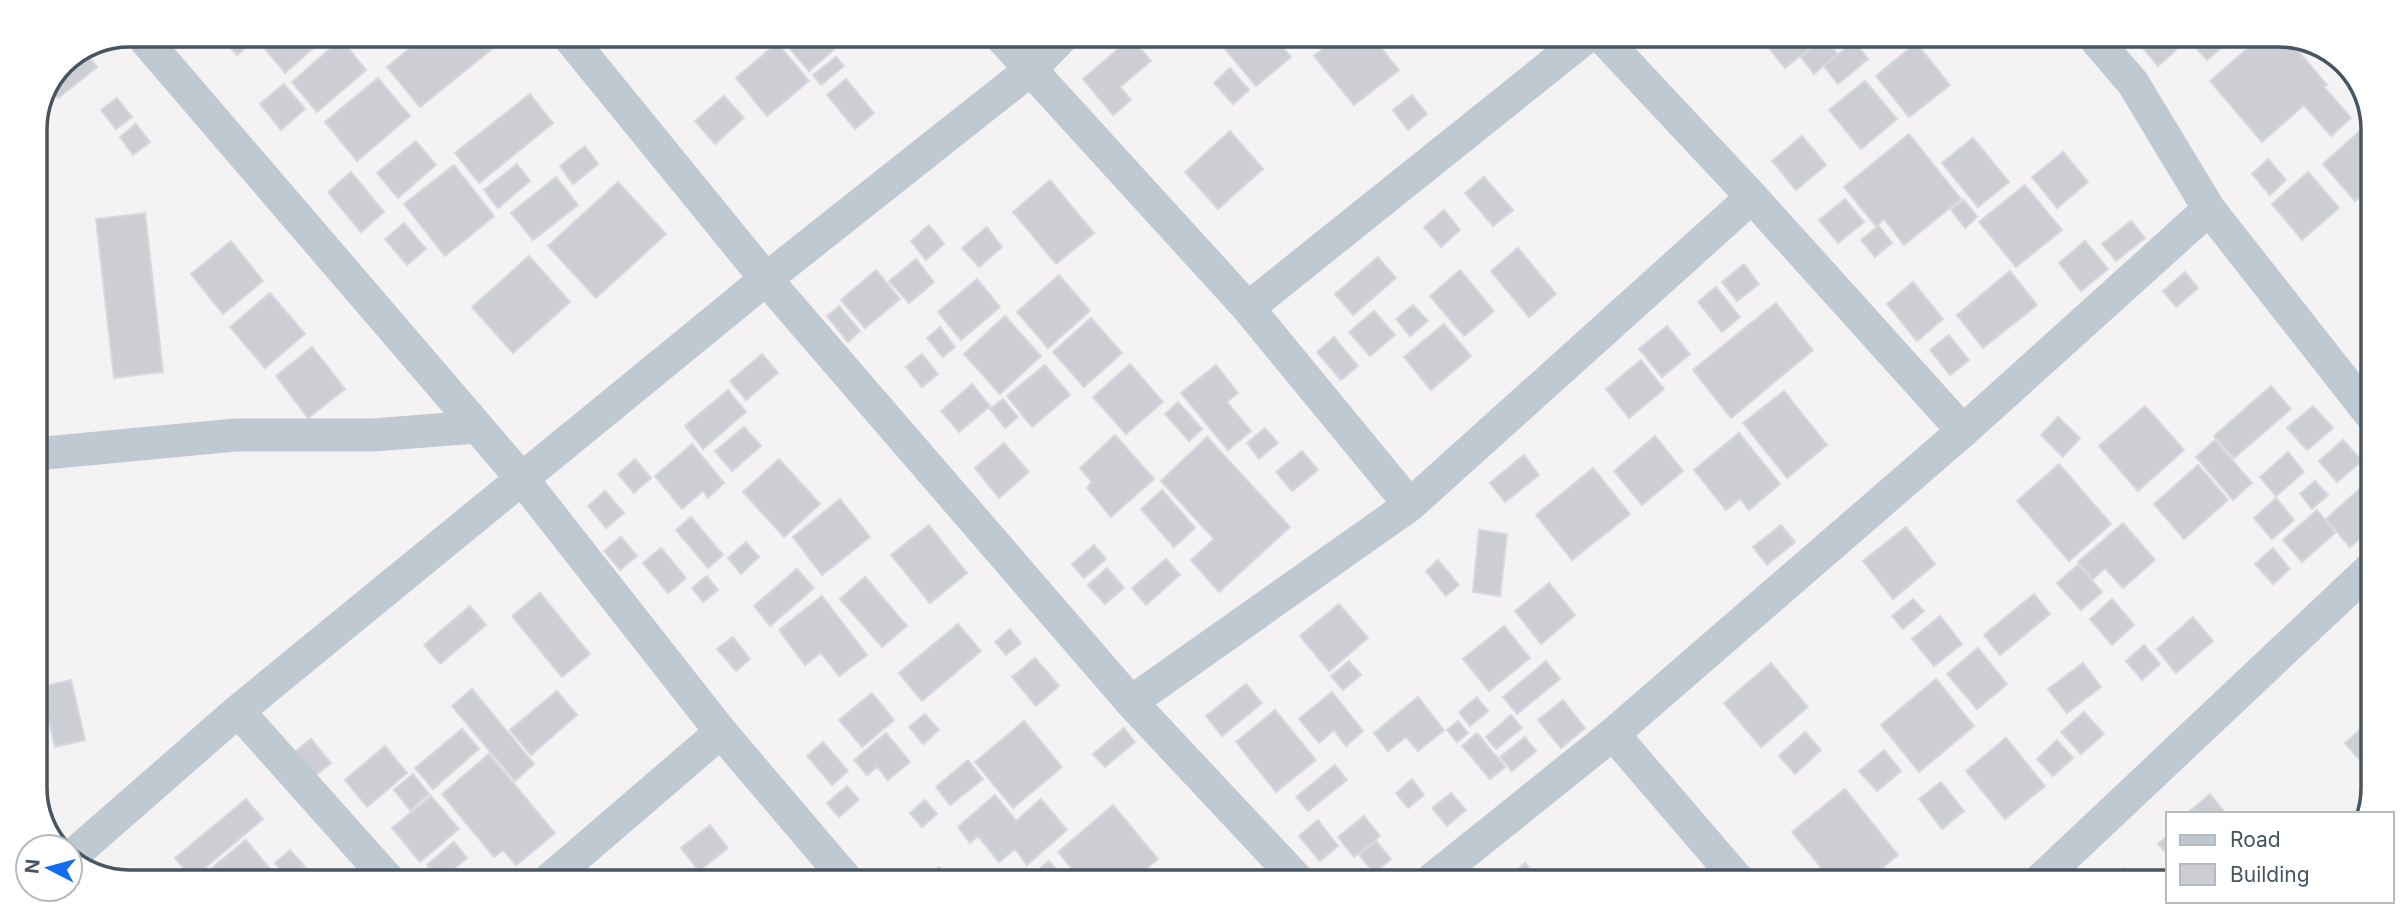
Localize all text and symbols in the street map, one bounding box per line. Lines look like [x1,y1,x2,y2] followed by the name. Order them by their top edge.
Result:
[2166,812,2394,903] legend
[2230,827,2281,852] text: Road
[14,833,84,903] north arrow
[20,858,45,875] text: N
[2230,862,2310,887] text: Building

